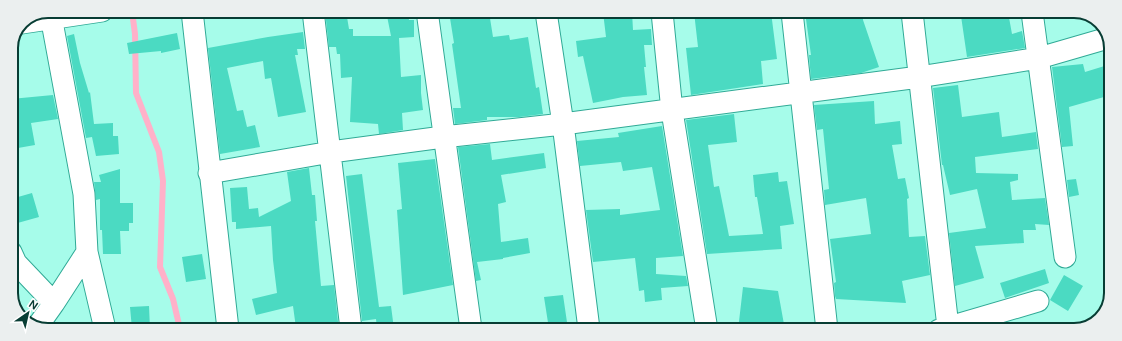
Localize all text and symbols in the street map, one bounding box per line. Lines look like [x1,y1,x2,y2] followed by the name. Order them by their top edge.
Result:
[8,293,48,333] north arrow
[26,297,41,313] text: N

